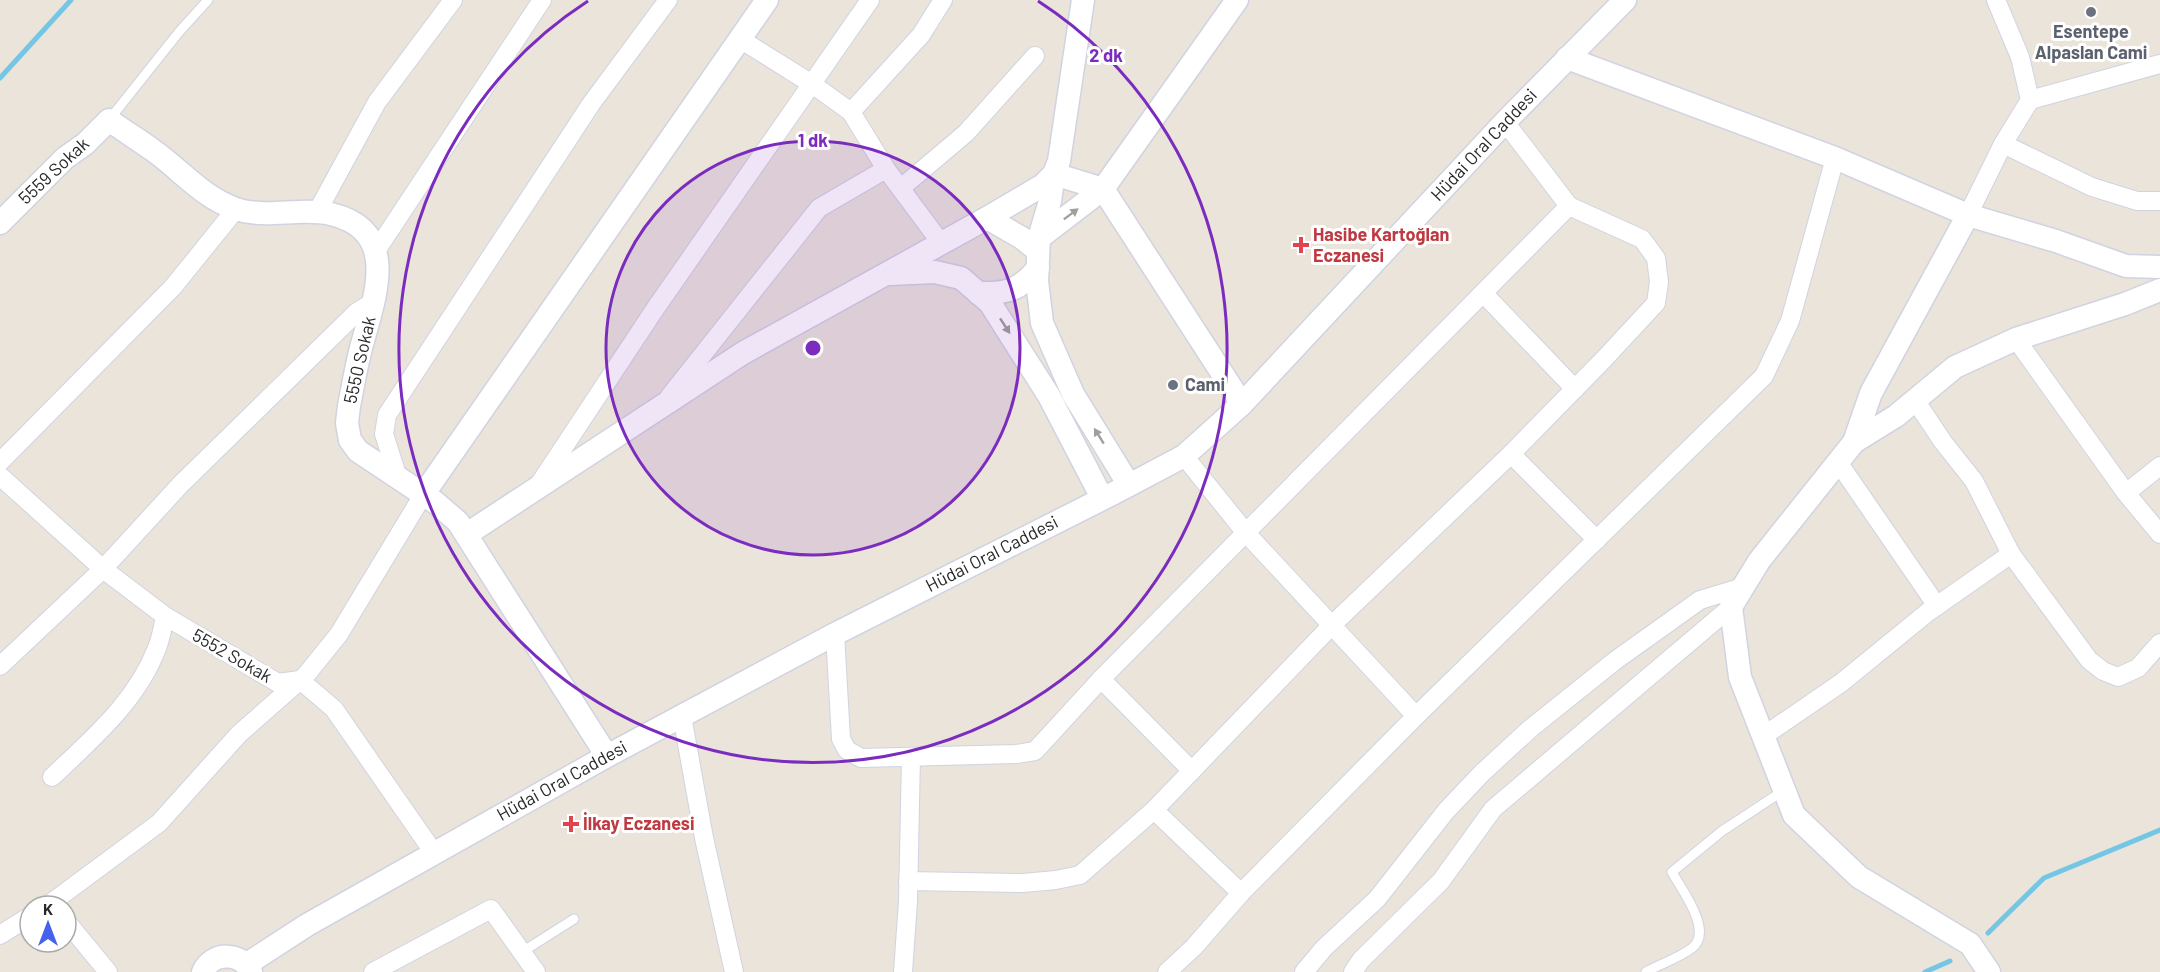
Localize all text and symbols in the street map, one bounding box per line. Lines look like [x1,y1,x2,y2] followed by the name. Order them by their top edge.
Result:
[2084,5,2098,19] marker: Esentepe Alpaslan Cami
[2035,20,2147,63] place label: Esentepe Alpaslan Cami
[1089,44,1123,66] text: 2 dk
[1426,84,1541,205] street label: Hüdai Oral Caddesi
[798,129,828,151] text: 1 dk
[14,132,93,208] street label: 5559 Sokak
[1063,208,1078,220] one-way arrow
[1313,223,1449,266] place label: Hasibe Kartoğlan Eczanesi
[1294,238,1308,252] marker: Hasibe Kartoğlan Eczanesi
[338,314,380,406] street label: 5550 Sokak
[999,318,1011,334] one-way arrow
[803,338,823,358] centre of rings
[1185,373,1225,395] place label: Cami
[1166,378,1180,392] marker: Cami
[1093,428,1104,444] one-way arrow
[922,510,1061,596] street label: Hüdai Oral Caddesi
[189,624,276,687] street label: 5552 Sokak
[492,735,631,825] street label: Hüdai Oral Caddesi
[583,812,695,834] place label: İlkay Eczanesi
[564,817,578,831] marker: İlkay Eczanesi
[18,894,78,954] north arrow
[43,899,53,918] text: K

